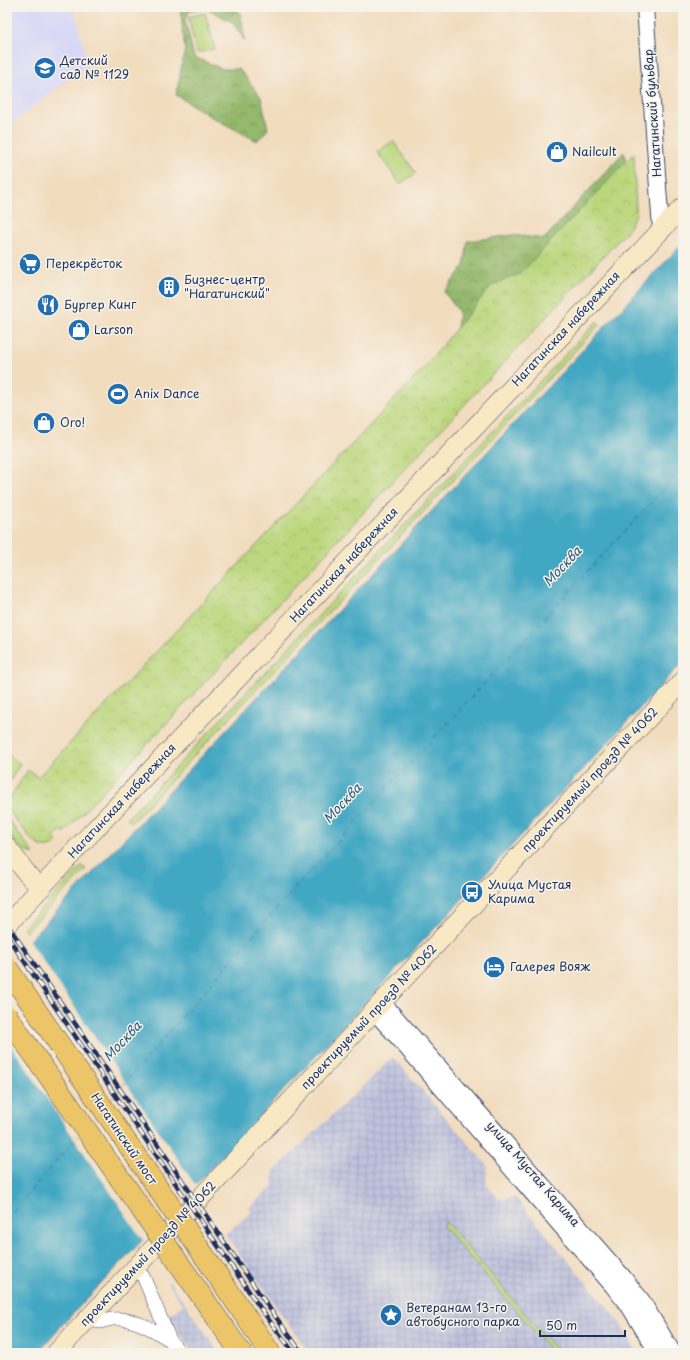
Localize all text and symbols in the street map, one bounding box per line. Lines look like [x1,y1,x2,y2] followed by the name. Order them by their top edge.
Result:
[639,49,665,178] street label: Нагатинский бульвар
[59,51,129,83] place label: Детский сад № 1129
[32,55,58,81] school or university icon: Детский сад № 1129
[544,139,570,165] shop icon: Nailcult
[572,142,617,160] place label: Nailcult
[17,251,43,277] supermarket icon: Перекрёсток
[46,254,123,272] place label: Перекрёсток
[507,267,624,390] street label: Нагатинская набережная
[184,270,270,302] place label: Бизнес-центр "Нагатинский"
[156,274,182,300] building icon: Бизнес-центр "Нагатинский"
[35,292,61,318] restaurant icon: Бургер Кинг
[64,295,137,313] place label: Бургер Кинг
[66,317,92,343] shop icon: Larson
[94,320,133,338] place label: Larson
[105,381,131,407] sports icon: Anix Dance
[134,384,200,402] place label: Anix Dance
[31,410,57,436] shop icon: Ого!
[60,413,85,431] place label: Ого!
[285,503,402,626] street label: Нагатинская набережная
[538,541,586,590] water label: Москва
[517,703,662,856] street label: проектируемый проезд № 4062
[63,739,180,862] street label: Нагатинская набережная
[318,778,366,827] water label: Москва
[488,875,572,907] place label: Улица Мустая Карима
[459,879,485,905] bus stop icon: Улица Мустая Карима
[296,940,441,1093] street label: проектируемый проезд № 4062
[481,954,507,980] hotel icon: Галерея Вояж
[510,957,590,975] place label: Галерея Вояж
[98,1016,146,1065] water label: Москва
[87,1089,163,1188] street label: Нагатинский мост
[483,1117,585,1230] street label: улица Мустая Карима
[75,1177,220,1330] street label: проектируемый проезд № 4062
[406,1298,520,1330] place label: Ветеранам 13-го автобусного парка
[378,1302,404,1328] place icon: Ветеранам 13-го автобусного парка
[540,1312,625,1338] scale bar
[546,1316,577,1334] text: 50 m

